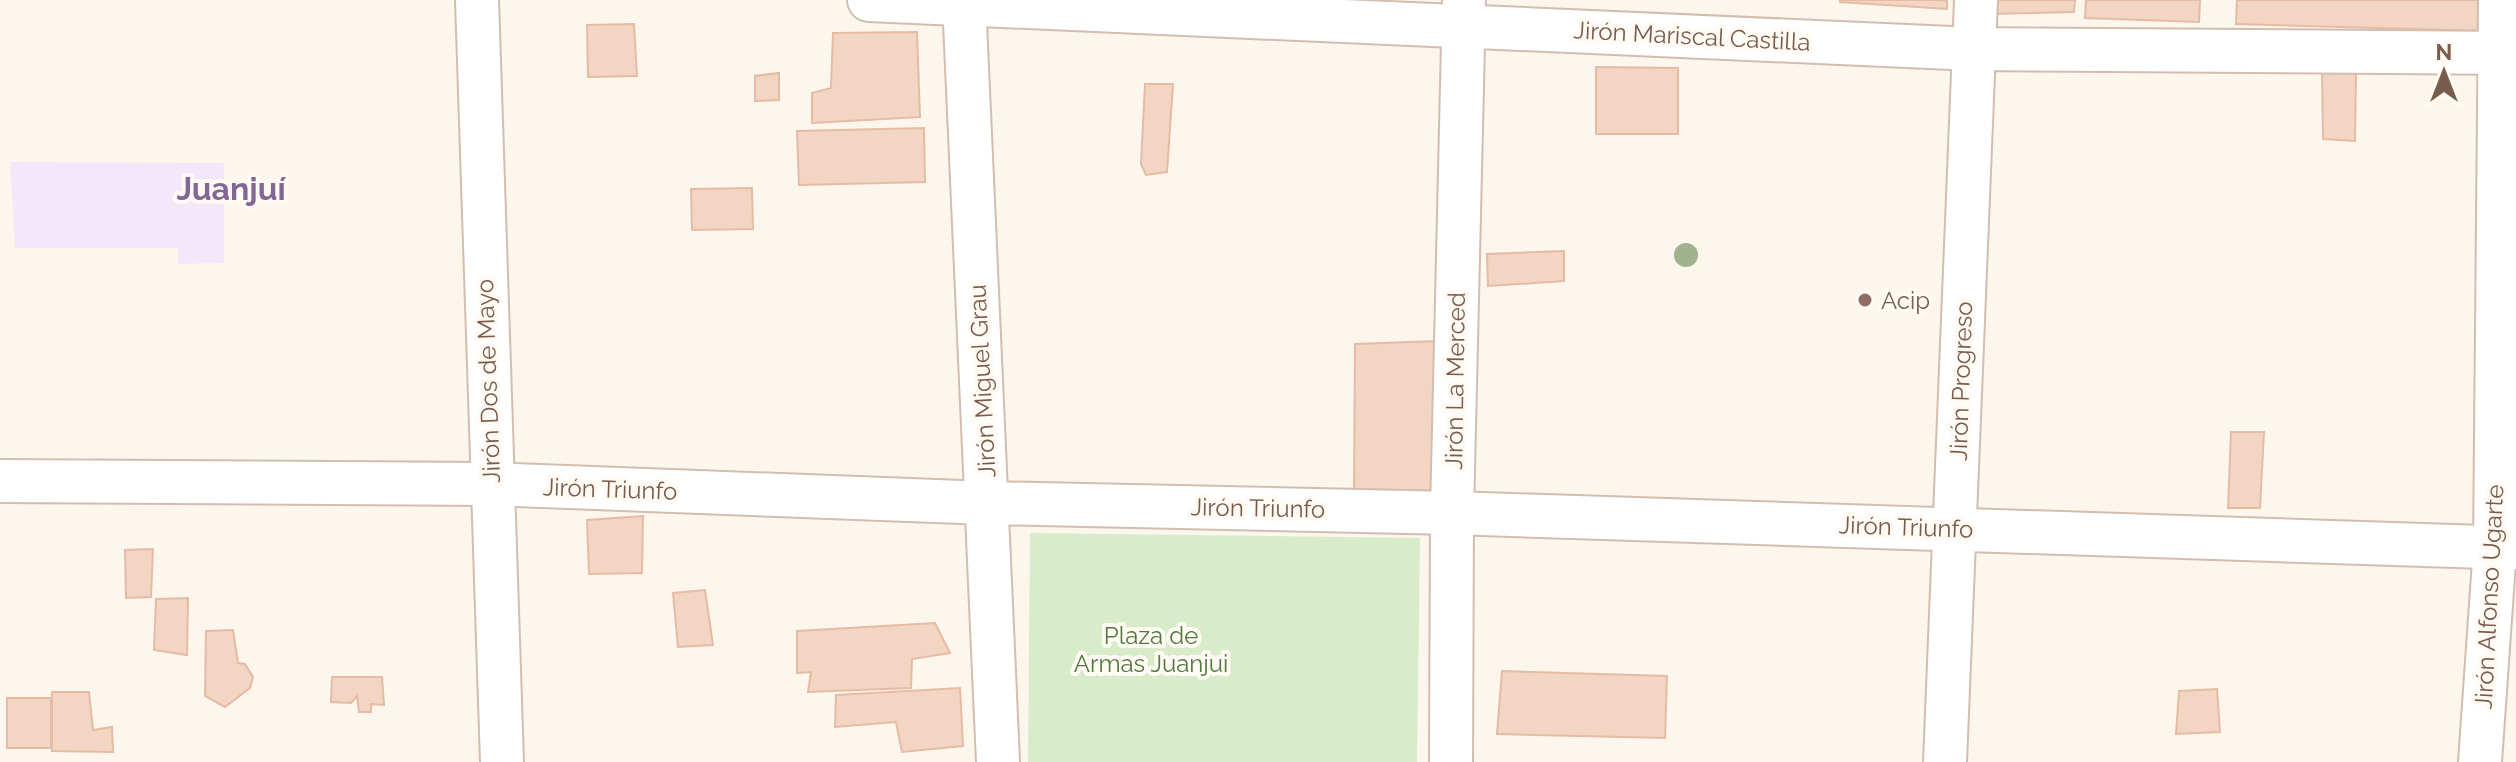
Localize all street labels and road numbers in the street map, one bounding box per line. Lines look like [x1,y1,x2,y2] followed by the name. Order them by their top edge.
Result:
[1573,15,1811,57] street label: Jirón Mariscal Castilla
[470,279,506,483] street label: Jirón Dos de Mayo
[962,284,1002,478] street label: Jirón Miguel Grau
[1439,292,1471,470] street label: Jirón La Merced
[1944,301,1978,461] street label: Jirón Progreso
[542,472,678,506] street label: Jirón Triunfo
[2469,484,2509,710] street label: Jirón Alfonso Ugarte
[1190,492,1326,524] street label: Jirón Triunfo
[1838,510,1974,544] street label: Jirón Triunfo

